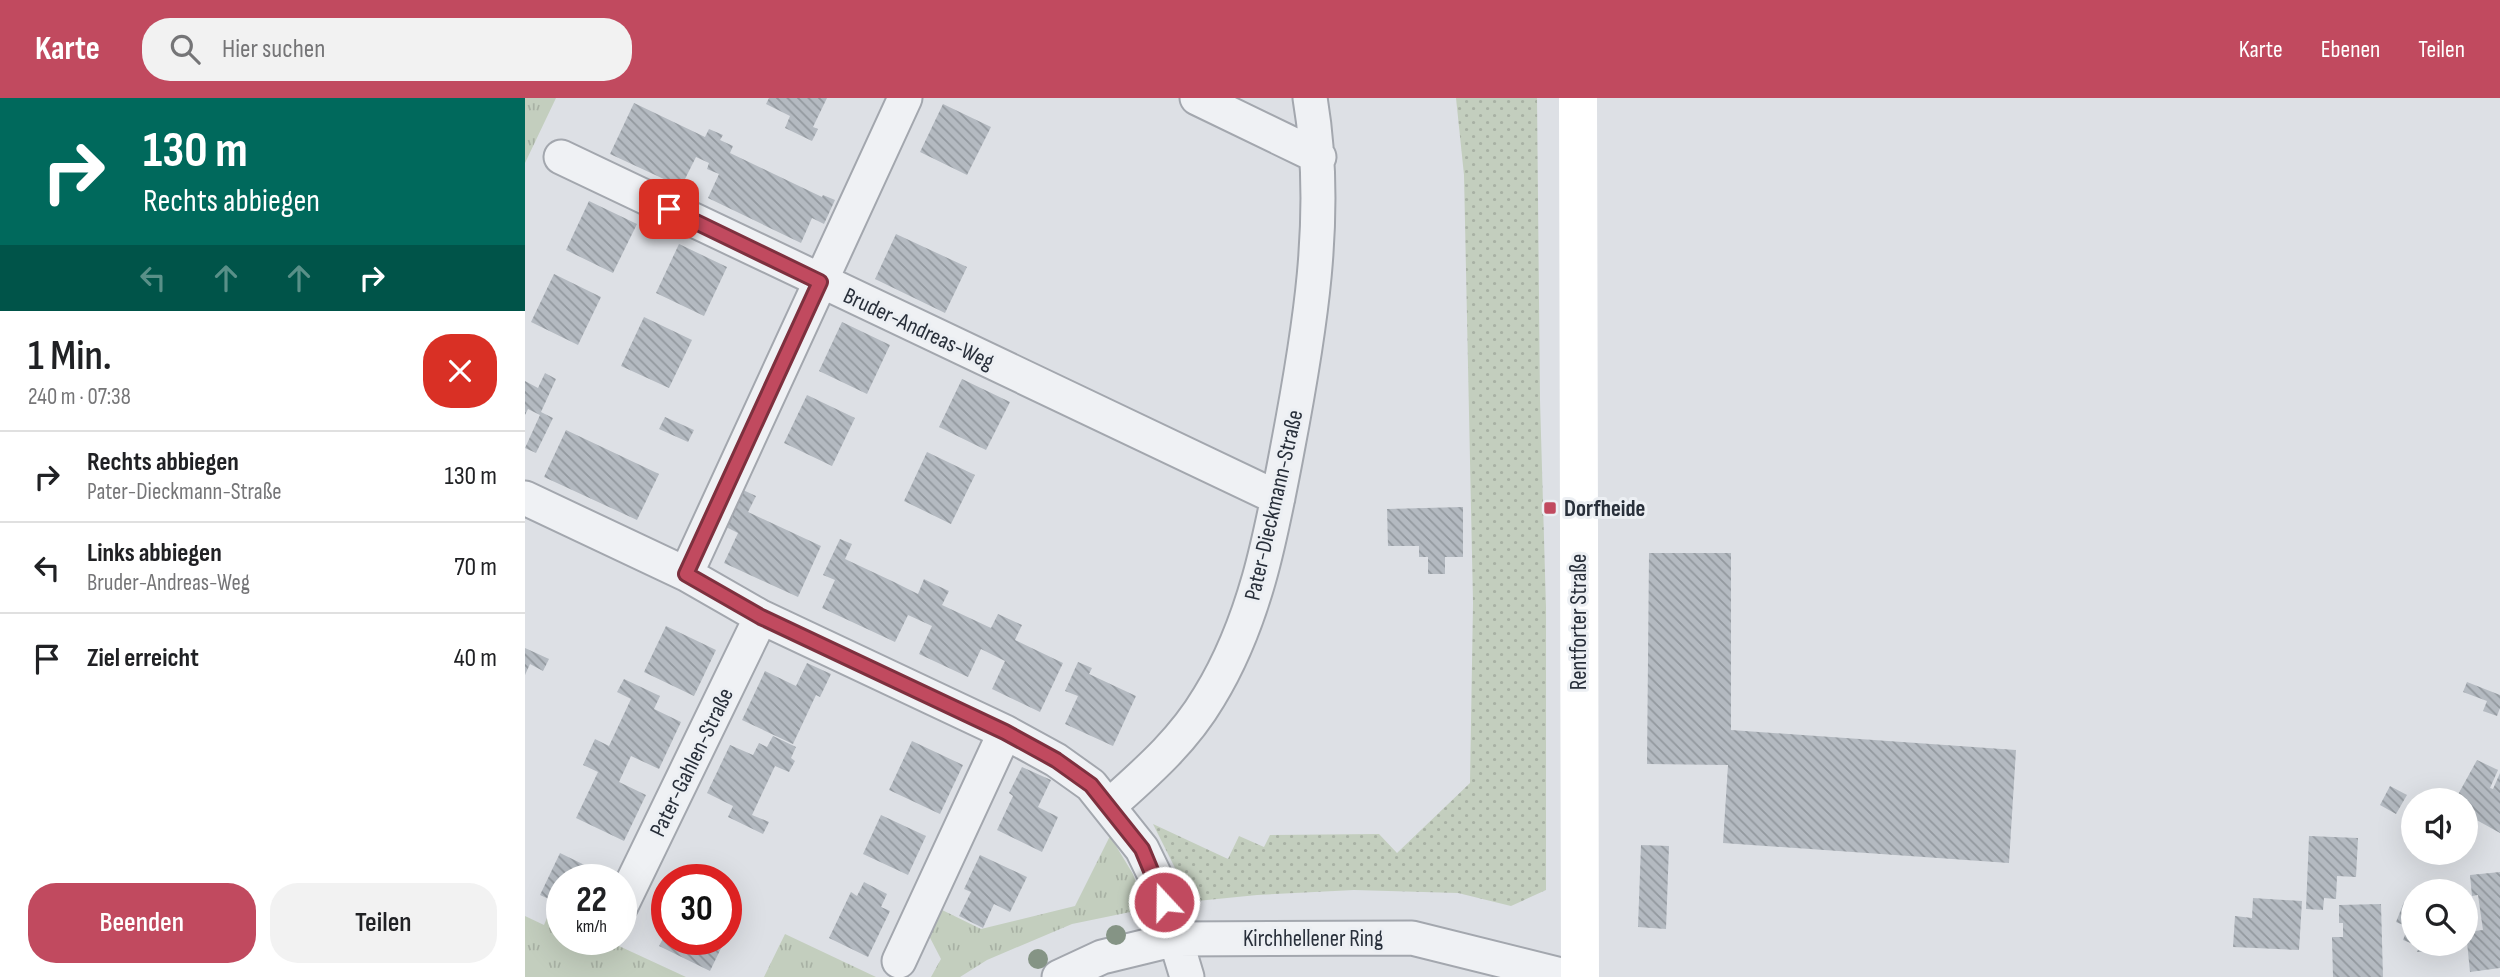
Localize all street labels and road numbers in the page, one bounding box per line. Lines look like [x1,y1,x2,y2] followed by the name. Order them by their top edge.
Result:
[839,282,998,376] street label: Bruder-Andreas-Weg
[1238,407,1309,603] street label: Pater-Dieckmann-Straße
[1565,554,1593,690] street label: Rentforter Straße
[644,684,740,841] street label: Pater-Gahlen-Straße
[1243,925,1383,953] street label: Kirchhellener Ring

